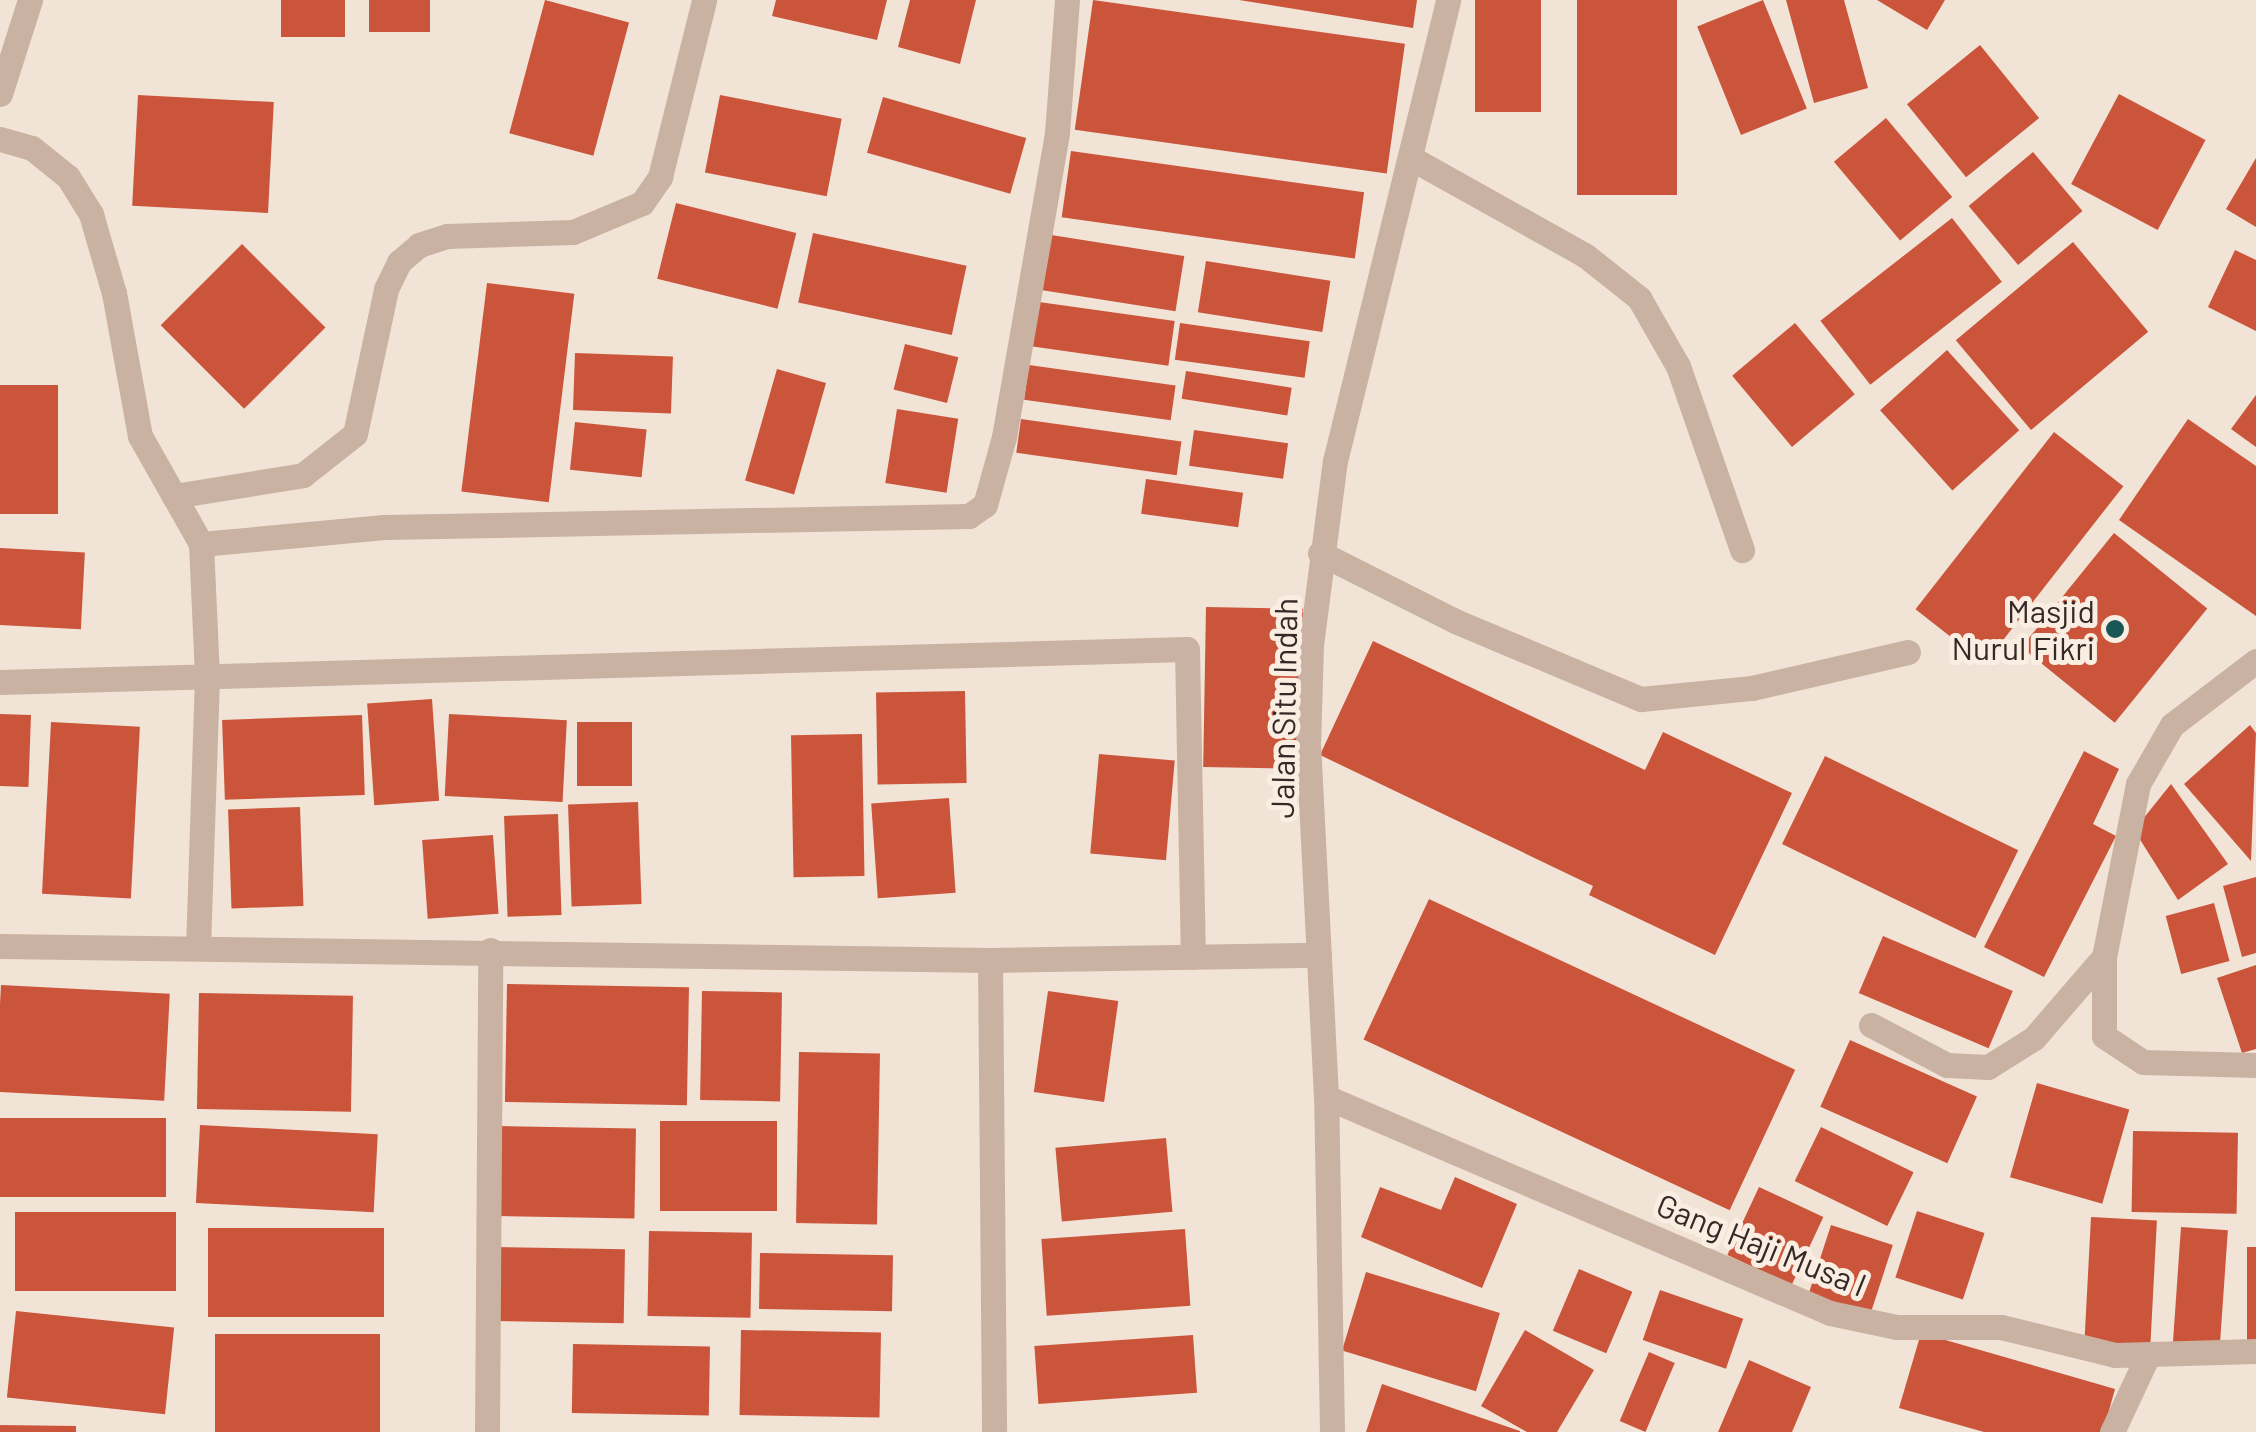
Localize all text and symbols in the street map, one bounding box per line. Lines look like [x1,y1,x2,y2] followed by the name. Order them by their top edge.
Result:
[1951,592,2095,667] place label: Masjid Nurul Fikri
[1262,597,1304,819] street label: Jalan Situ Indah
[2104,618,2126,640] marker: Masjid Nurul Fikri
[1652,1184,1872,1304] street label: Gang Haji Musa I

